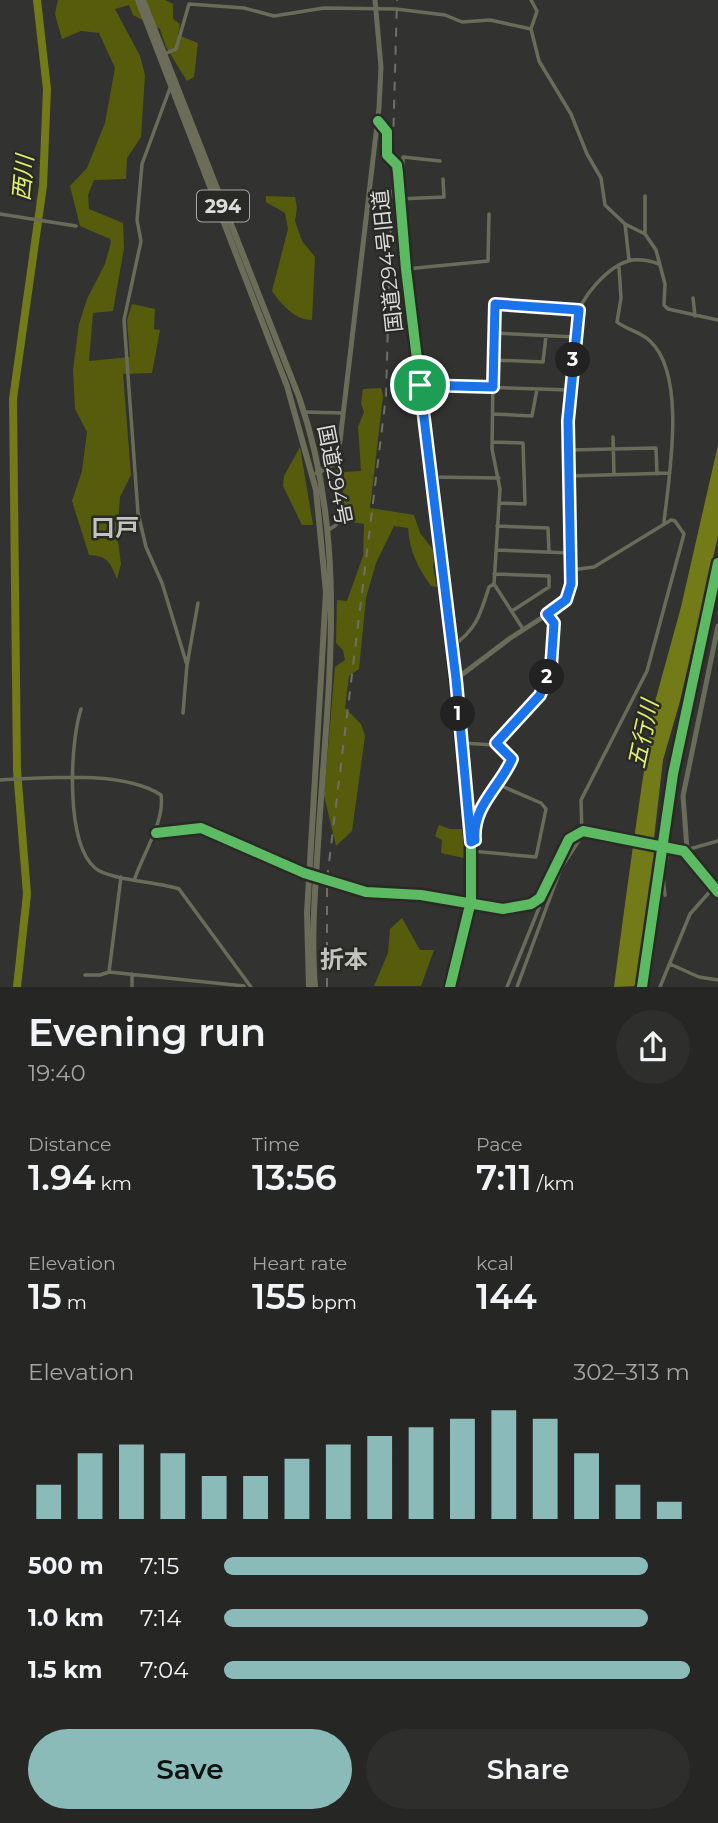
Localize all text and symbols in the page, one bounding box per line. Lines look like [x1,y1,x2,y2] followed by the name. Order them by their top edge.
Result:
[7,151,39,202] water label: 西川
[367,188,407,334] street label: 国道294号旧道
[197,190,249,222] road number: 294
[556,342,590,378] pin: 3
[567,348,578,371] text: 3
[390,355,450,415] pin
[401,366,439,404] icon: arrive
[313,423,357,527] street label: 国道294号
[91,513,139,542] district label: 口戸
[530,660,564,694] pin: 2
[541,665,552,688] text: 2
[622,694,664,771] water label: 五行川
[440,696,476,732] pin: 1
[454,702,461,725] text: 1
[320,945,368,974] district label: 折本
[28,1009,266,1056] text: Evening run
[616,1010,690,1084] button: share
[28,1059,86,1087] text: 19:40
[28,1133,111,1156] text: Distance
[252,1133,300,1156] text: Time
[476,1133,523,1156] text: Pace
[28,1156,96,1199] text: 1.94
[252,1156,337,1199] text: 13:56
[476,1156,532,1199] text: 7:11
[96,1172,132,1195] text: km
[532,1172,575,1195] text: /km
[28,1252,116,1275] text: Elevation
[252,1252,347,1275] text: Heart rate
[476,1252,514,1275] text: kcal
[28,1275,62,1318] text: 15
[252,1275,306,1318] text: 155
[476,1275,537,1318] text: 144
[62,1291,87,1314] text: m
[306,1291,357,1314] text: bpm
[28,1358,134,1386] text: Elevation
[573,1358,690,1386] text: 302–313 m
[28,1552,104,1580] text: 500 m
[140,1552,179,1580] text: 7:15
[28,1604,104,1632] text: 1.0 km
[140,1604,181,1632] text: 7:14
[28,1656,102,1684] text: 1.5 km
[140,1656,188,1684] text: 7:04
[28,1729,352,1809] button: Save
[366,1729,690,1809] button: Share

